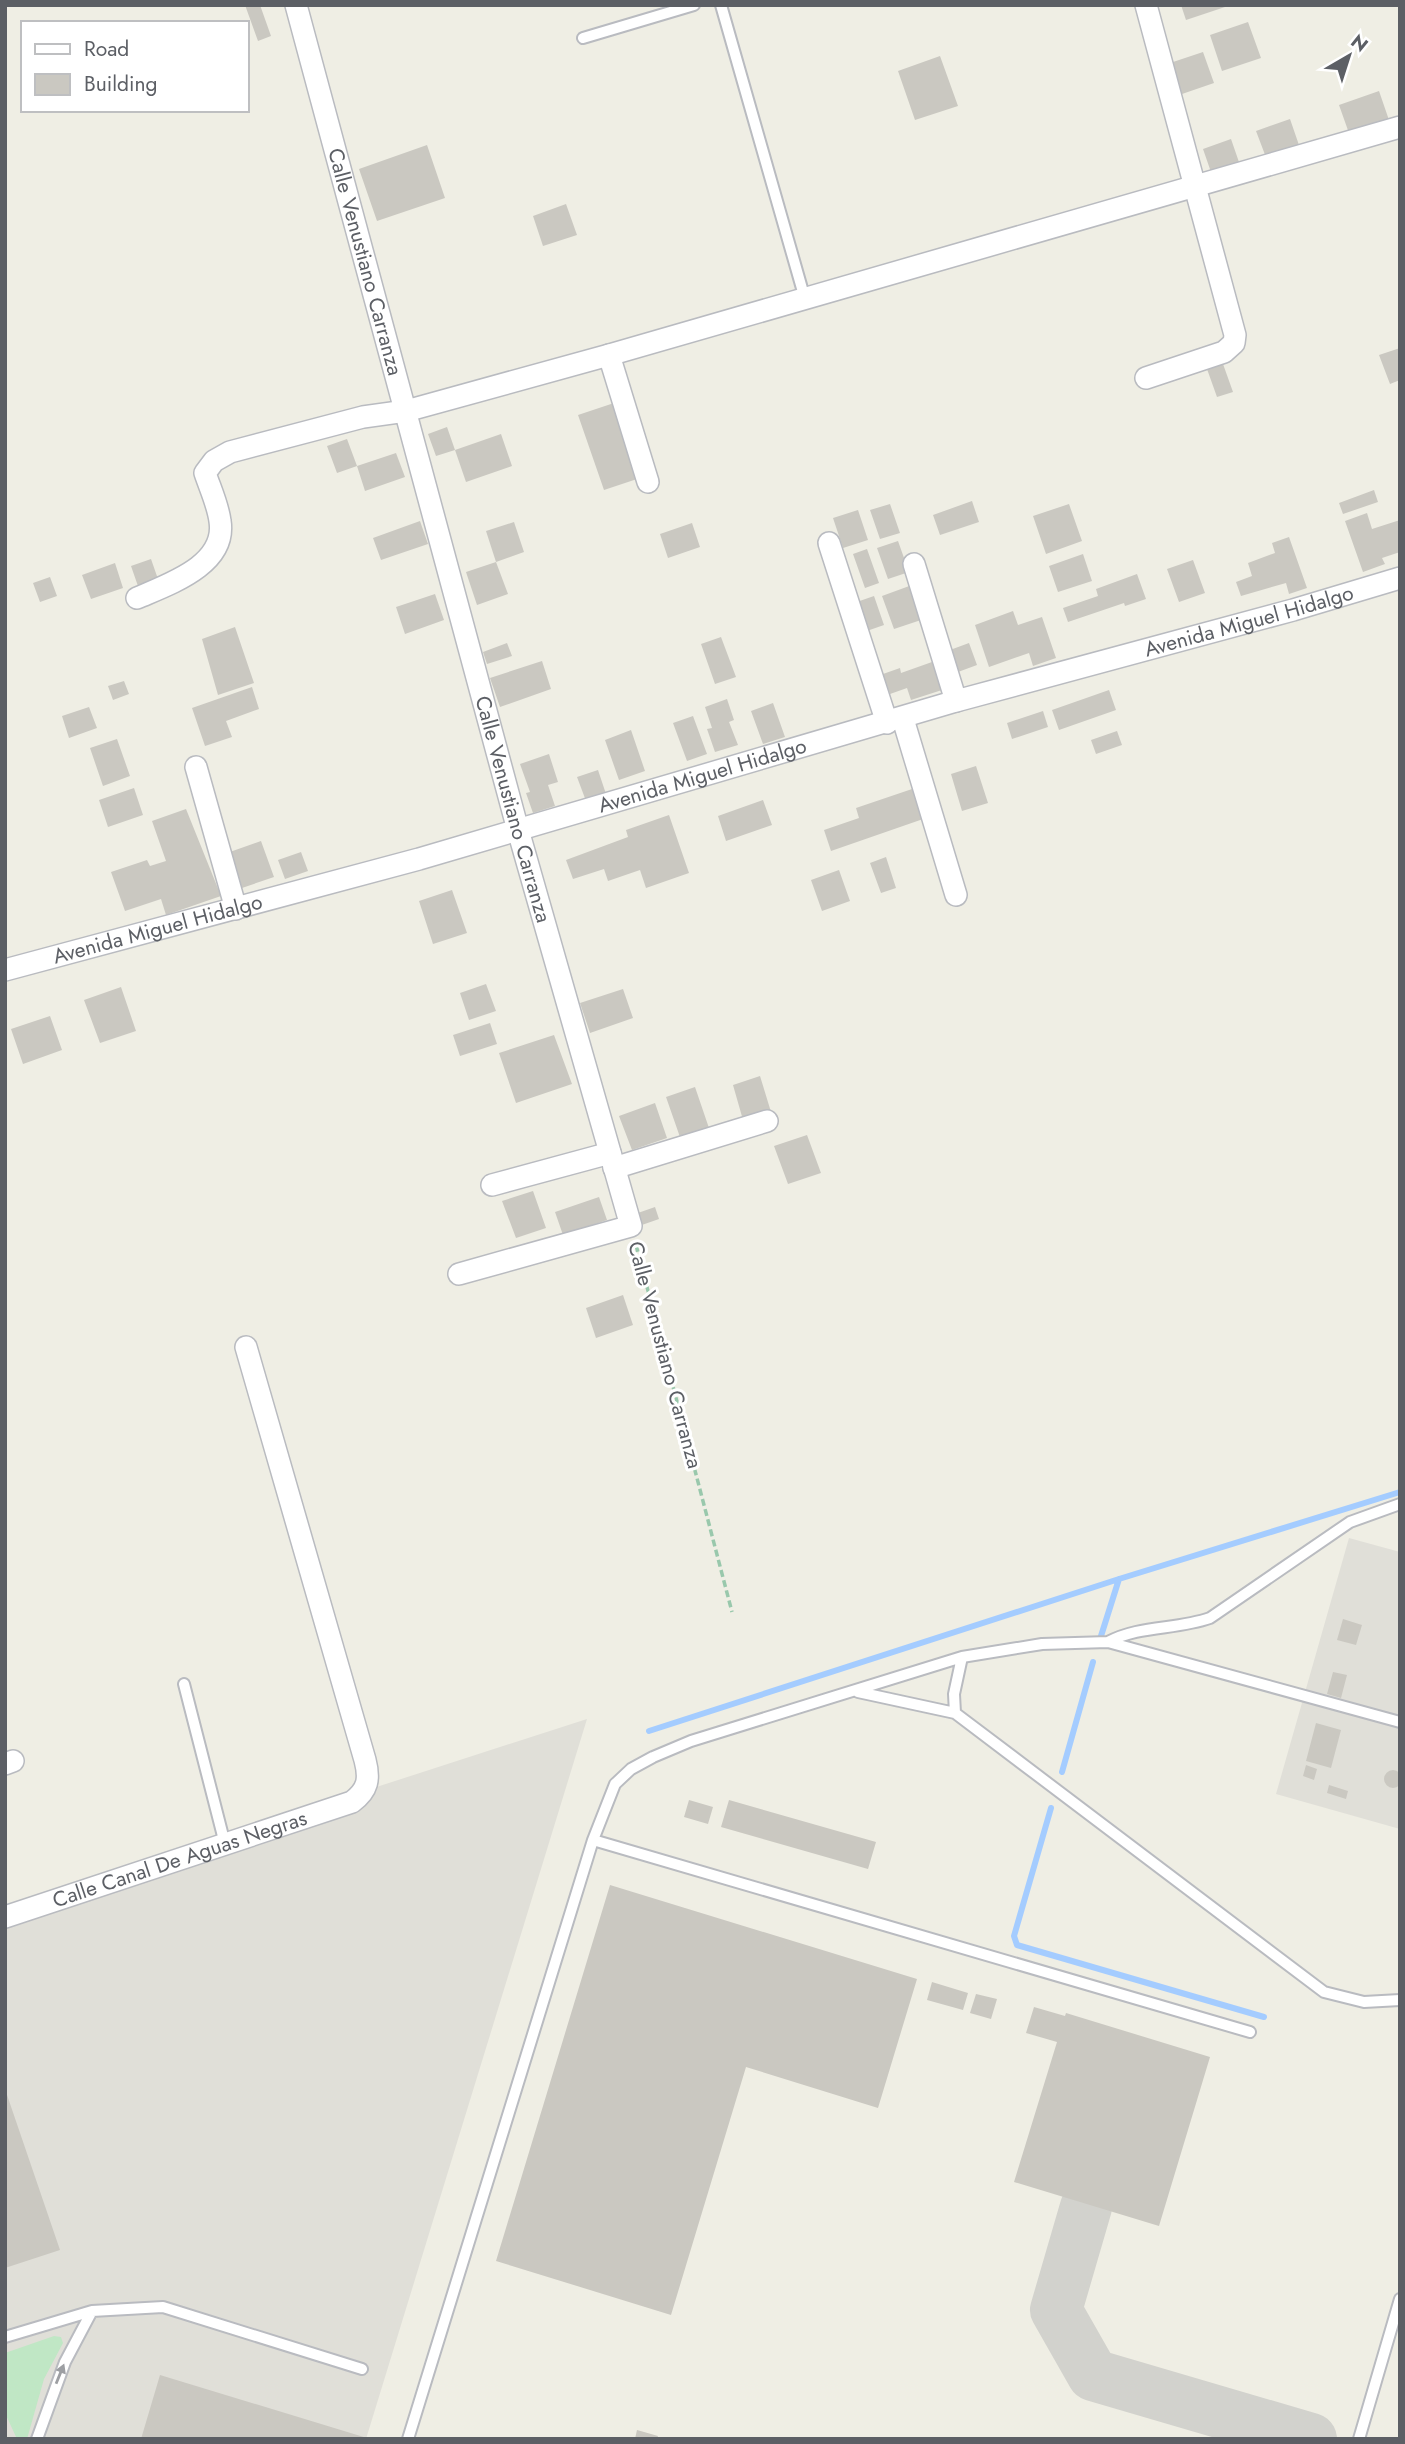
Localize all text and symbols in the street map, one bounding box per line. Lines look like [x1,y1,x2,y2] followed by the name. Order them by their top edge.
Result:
[21,21,248,112] legend
[1314,21,1384,91] north arrow
[1345,28,1374,58] text: N
[84,34,129,64] text: Road
[84,69,157,99] text: Building
[320,145,410,379] street label: Calle Venustiano Carranza
[1141,578,1357,664] street label: Avenida Miguel Hidalgo
[468,692,559,926] street label: Calle Venustiano Carranza
[595,731,810,820] street label: Avenida Miguel Hidalgo
[49,887,266,972] street label: Avenida Miguel Hidalgo
[620,1238,710,1472] street label: Calle Venustiano Carranza
[49,1803,311,1915] street label: Calle Canal De Aguas Negras
[55,2364,66,2385] one-way arrow

